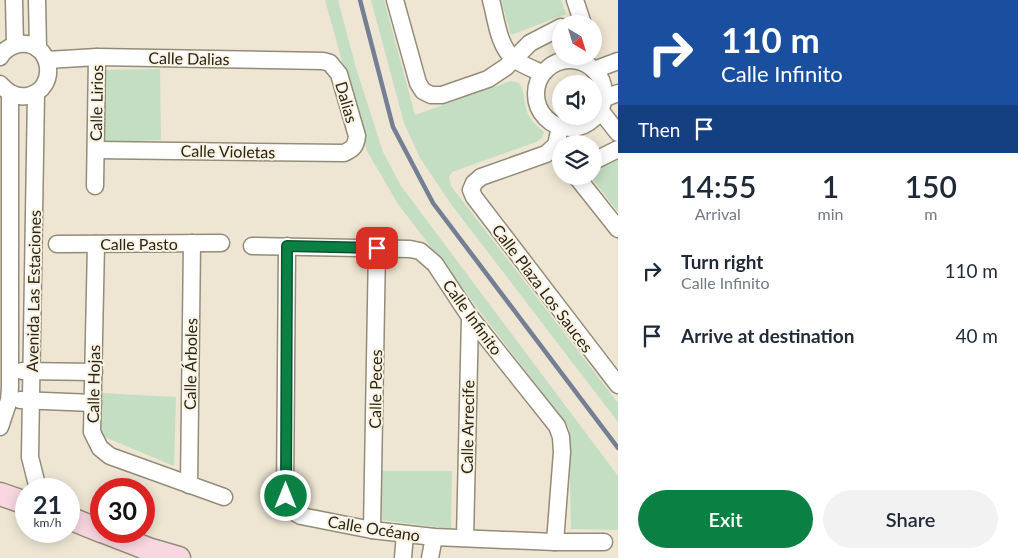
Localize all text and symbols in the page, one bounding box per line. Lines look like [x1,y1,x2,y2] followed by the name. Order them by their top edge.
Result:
[552,15,602,65] north arrow
[552,15,602,185] map controls
[721,18,820,60] text: 110 m
[638,20,703,85] icon: right
[148,48,230,68] street label: Calle Dalias
[721,60,843,87] text: Calle Infinito
[86,65,106,141] street label: Calle Lirios
[552,75,602,125] button: sound
[332,79,362,125] street label: Dalias
[690,115,718,143] icon: arrive
[638,118,680,141] text: Then
[552,135,602,185] button: layers
[180,141,276,161] street label: Calle Violetas
[679,168,756,204] text: 14:55
[822,168,839,204] text: 1
[905,168,957,204] text: 150
[695,204,741,223] text: Arrival
[818,204,843,223] text: min
[924,204,937,223] text: m
[22,210,44,372] street label: Avenida Las Estaciones
[489,220,597,356] street label: Calle Plaza Los Sauces
[356,227,398,269] pin
[100,234,178,253] street label: Calle Pasto
[363,234,391,262] icon: arrive
[681,250,763,273] text: Turn right
[638,257,666,285] icon: right
[944,259,998,282] text: 110 m
[681,273,770,292] text: Calle Infinito
[439,276,507,358] street label: Calle Infinito
[180,318,200,410] street label: Calle Árboles
[638,322,666,350] icon: arrive
[681,324,854,347] text: Arrive at destination
[955,324,998,347] text: 40 m
[83,345,103,423] street label: Calle Hojas
[365,349,385,429] street label: Calle Peces
[457,380,477,474] street label: Calle Arrecife
[259,469,311,521] position arrow
[90,478,155,543] speed limit sign: 30
[33,489,62,519] text: 21
[638,490,813,548] button: Exit
[823,490,998,548] button: Share
[326,511,422,545] street label: Calle Océano
[33,515,62,530] text: km/h

